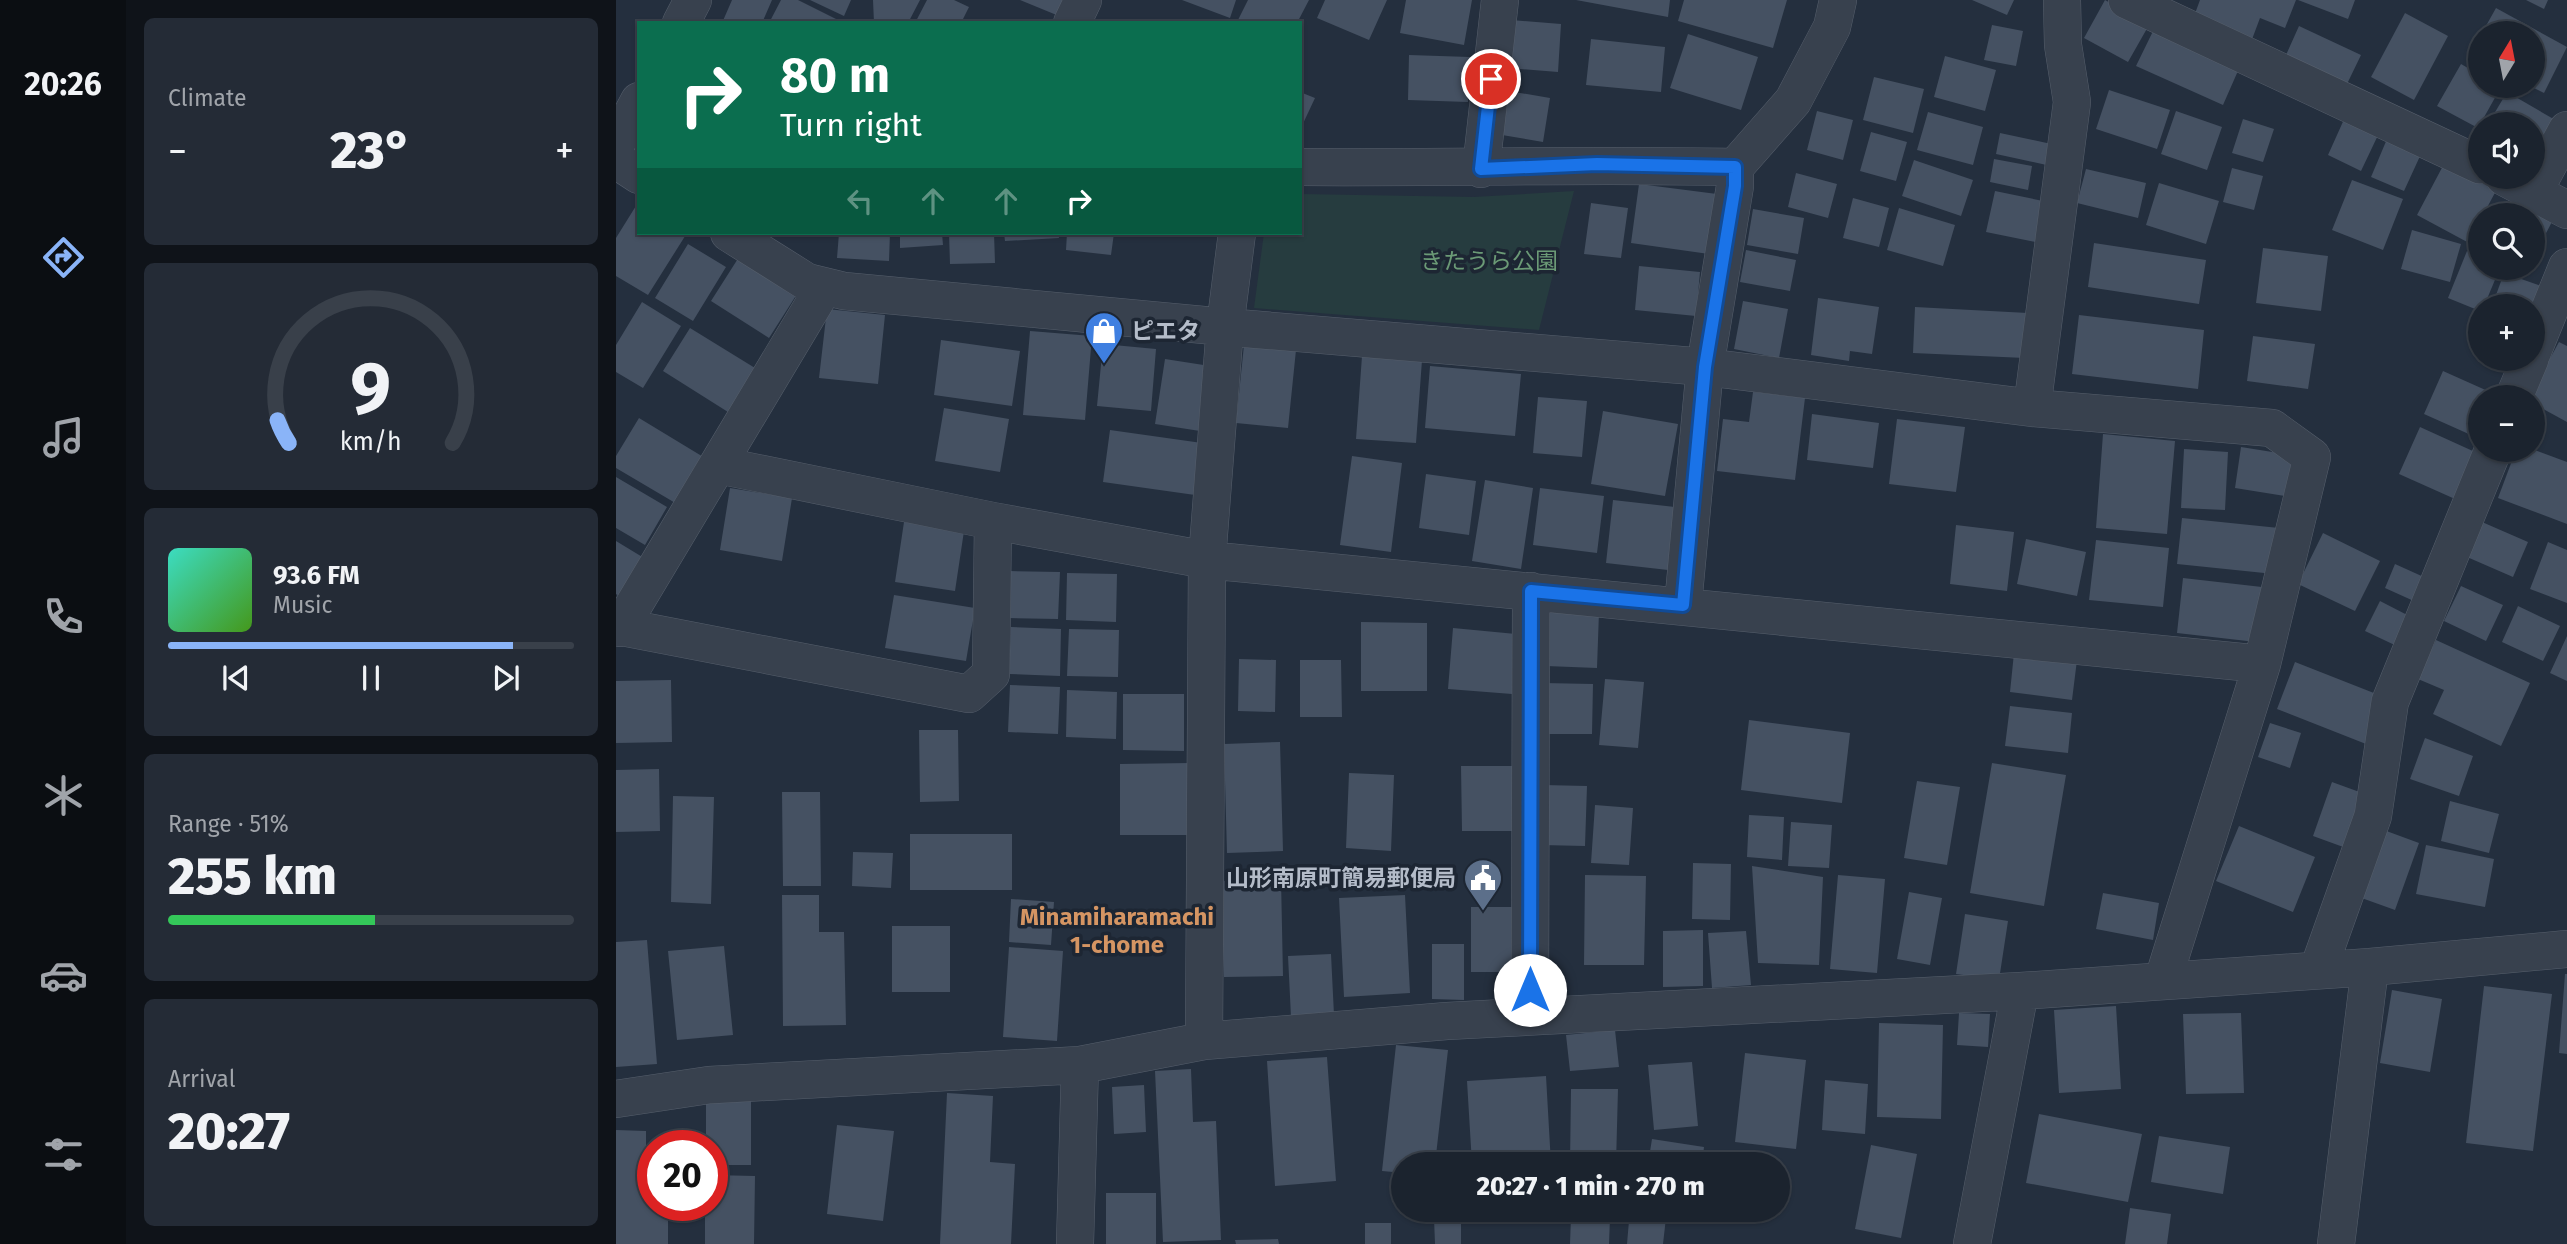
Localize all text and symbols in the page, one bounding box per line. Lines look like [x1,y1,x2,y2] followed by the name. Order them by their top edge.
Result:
[2468,21,2544,98] north arrow
[2468,21,2545,462] map controls
[780,46,890,105] text: 80 m
[665,49,756,140] icon: right
[1461,49,1521,109] pin
[1472,60,1510,98] icon: arrive
[24,65,102,103] text: 20:26
[168,84,247,112] text: Climate
[780,106,922,144] text: Turn right
[2468,112,2545,189] button: sound
[330,119,412,182] text: 23°
[168,128,187,174] text: −
[555,128,574,174] text: +
[841,182,879,220] icon: left
[914,182,952,220] icon: ahead
[987,182,1025,220] icon: ahead
[1060,182,1098,220] icon: right
[2468,203,2545,280] button: search
[39,233,88,282] icon: directions
[1420,247,1558,275] park label: きたうら公園
[2468,294,2545,371] button: +
[1083,310,1125,365] shop icon: ピエタ
[1131,317,1200,345] place label: ピエタ
[351,345,391,432] text: 9
[2468,385,2545,462] button: −
[39,413,88,462] icon: music
[340,427,402,457] text: km/h
[273,560,360,591] text: 93.6 FM
[273,591,333,619] text: Music
[39,592,88,641] icon: phone
[217,659,255,697] icon: previous
[352,659,390,697] icon: pause
[487,659,525,697] icon: next
[39,771,88,820] icon: climate
[168,810,289,838] text: Range · 51%
[168,845,337,908] text: 255 km
[1462,857,1504,912] public building icon: 山形南原町簡易郵便局
[1226,864,1456,892] place label: 山形南原町簡易郵便局
[1020,903,1214,959] district label: Minamiharamachi 1-chome
[39,951,88,1000] icon: car
[1493,953,1567,1027] position arrow
[168,1065,235,1093] text: Arrival
[168,1100,290,1163] text: 20:27
[39,1130,88,1179] icon: filters
[637,1130,728,1221] speed limit sign: 20
[1476,1171,1705,1202] text: 20:27 · 1 min · 270 m

